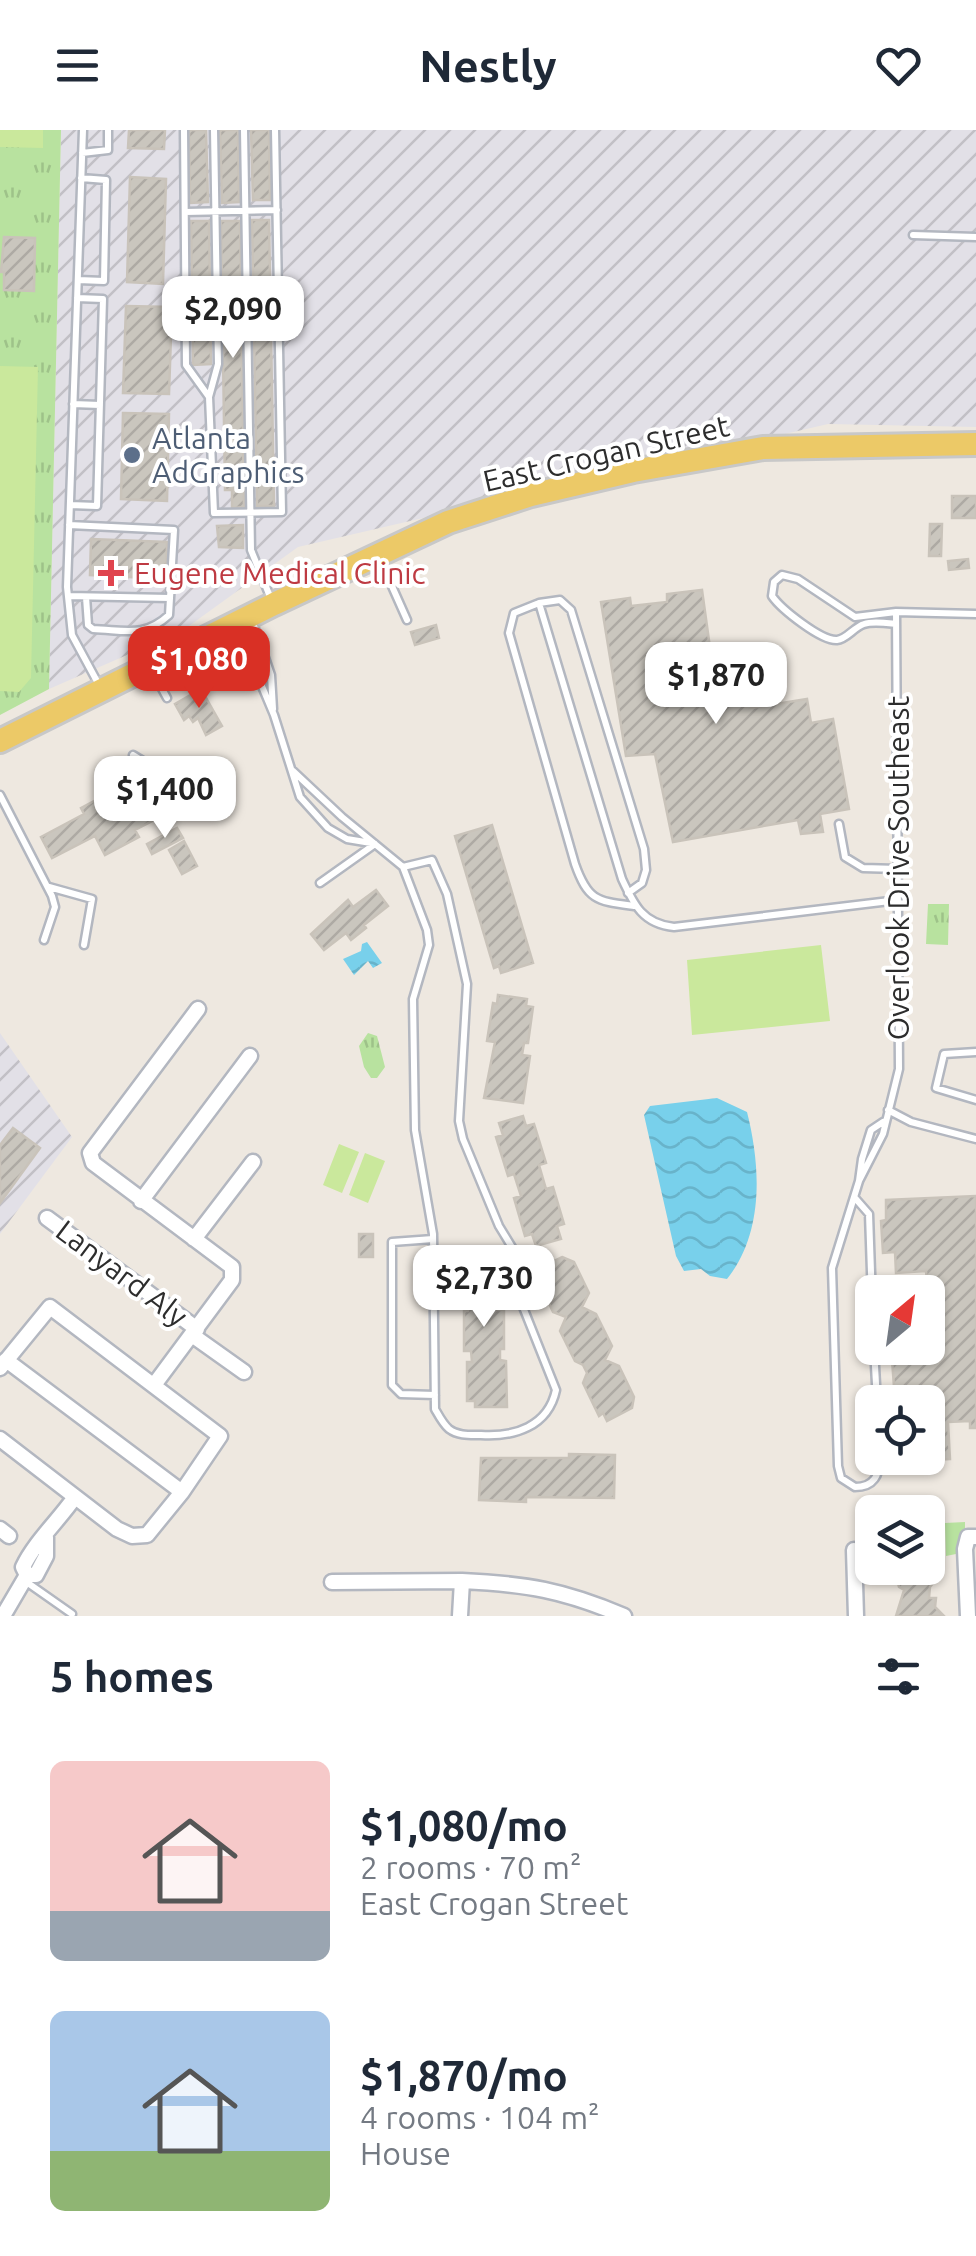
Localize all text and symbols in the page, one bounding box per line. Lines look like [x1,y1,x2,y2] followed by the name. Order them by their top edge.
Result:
[50,38,105,93] icon: menu
[871,38,926,93] icon: heart
[419,40,557,91] text: Nestly
[152,276,314,361] pin: $2,090
[184,290,282,326] text: $2,090
[480,408,733,498] street label: East Crogan Street
[152,421,305,489] place label: Atlanta AdGraphics
[121,444,143,466] marker: Atlanta AdGraphics
[134,556,426,590] place label: Eugene Medical Clinic
[98,560,124,586] marker: Eugene Medical Clinic
[118,626,280,711] pin: $1,080
[150,640,248,676] text: $1,080
[635,642,797,727] pin: $1,870
[667,656,765,692] text: $1,870
[881,695,915,1040] street label: Overlook Drive Southeast
[84,756,246,841] pin: $1,400
[116,770,214,806] text: $1,400
[50,1213,194,1333] street label: Lanyard Aly
[403,1245,565,1330] pin: $2,730
[435,1259,533,1295] text: $2,730
[855,1275,945,1365] north arrow
[855,1275,945,1585] map controls
[855,1385,945,1475] button: locate
[855,1495,945,1585] button: layers
[871,1649,926,1704] icon: filters
[50,1653,214,1700] text: 5 homes
[130,1801,250,1921] icon: home
[360,1802,568,1849] text: $1,080/mo
[360,1849,581,1885] text: 2 rooms · 70 m²
[360,1885,628,1921] text: East Crogan Street
[130,2051,250,2171] icon: home
[360,2052,568,2099] text: $1,870/mo
[360,2099,600,2135] text: 4 rooms · 104 m²
[360,2135,451,2171] text: House

